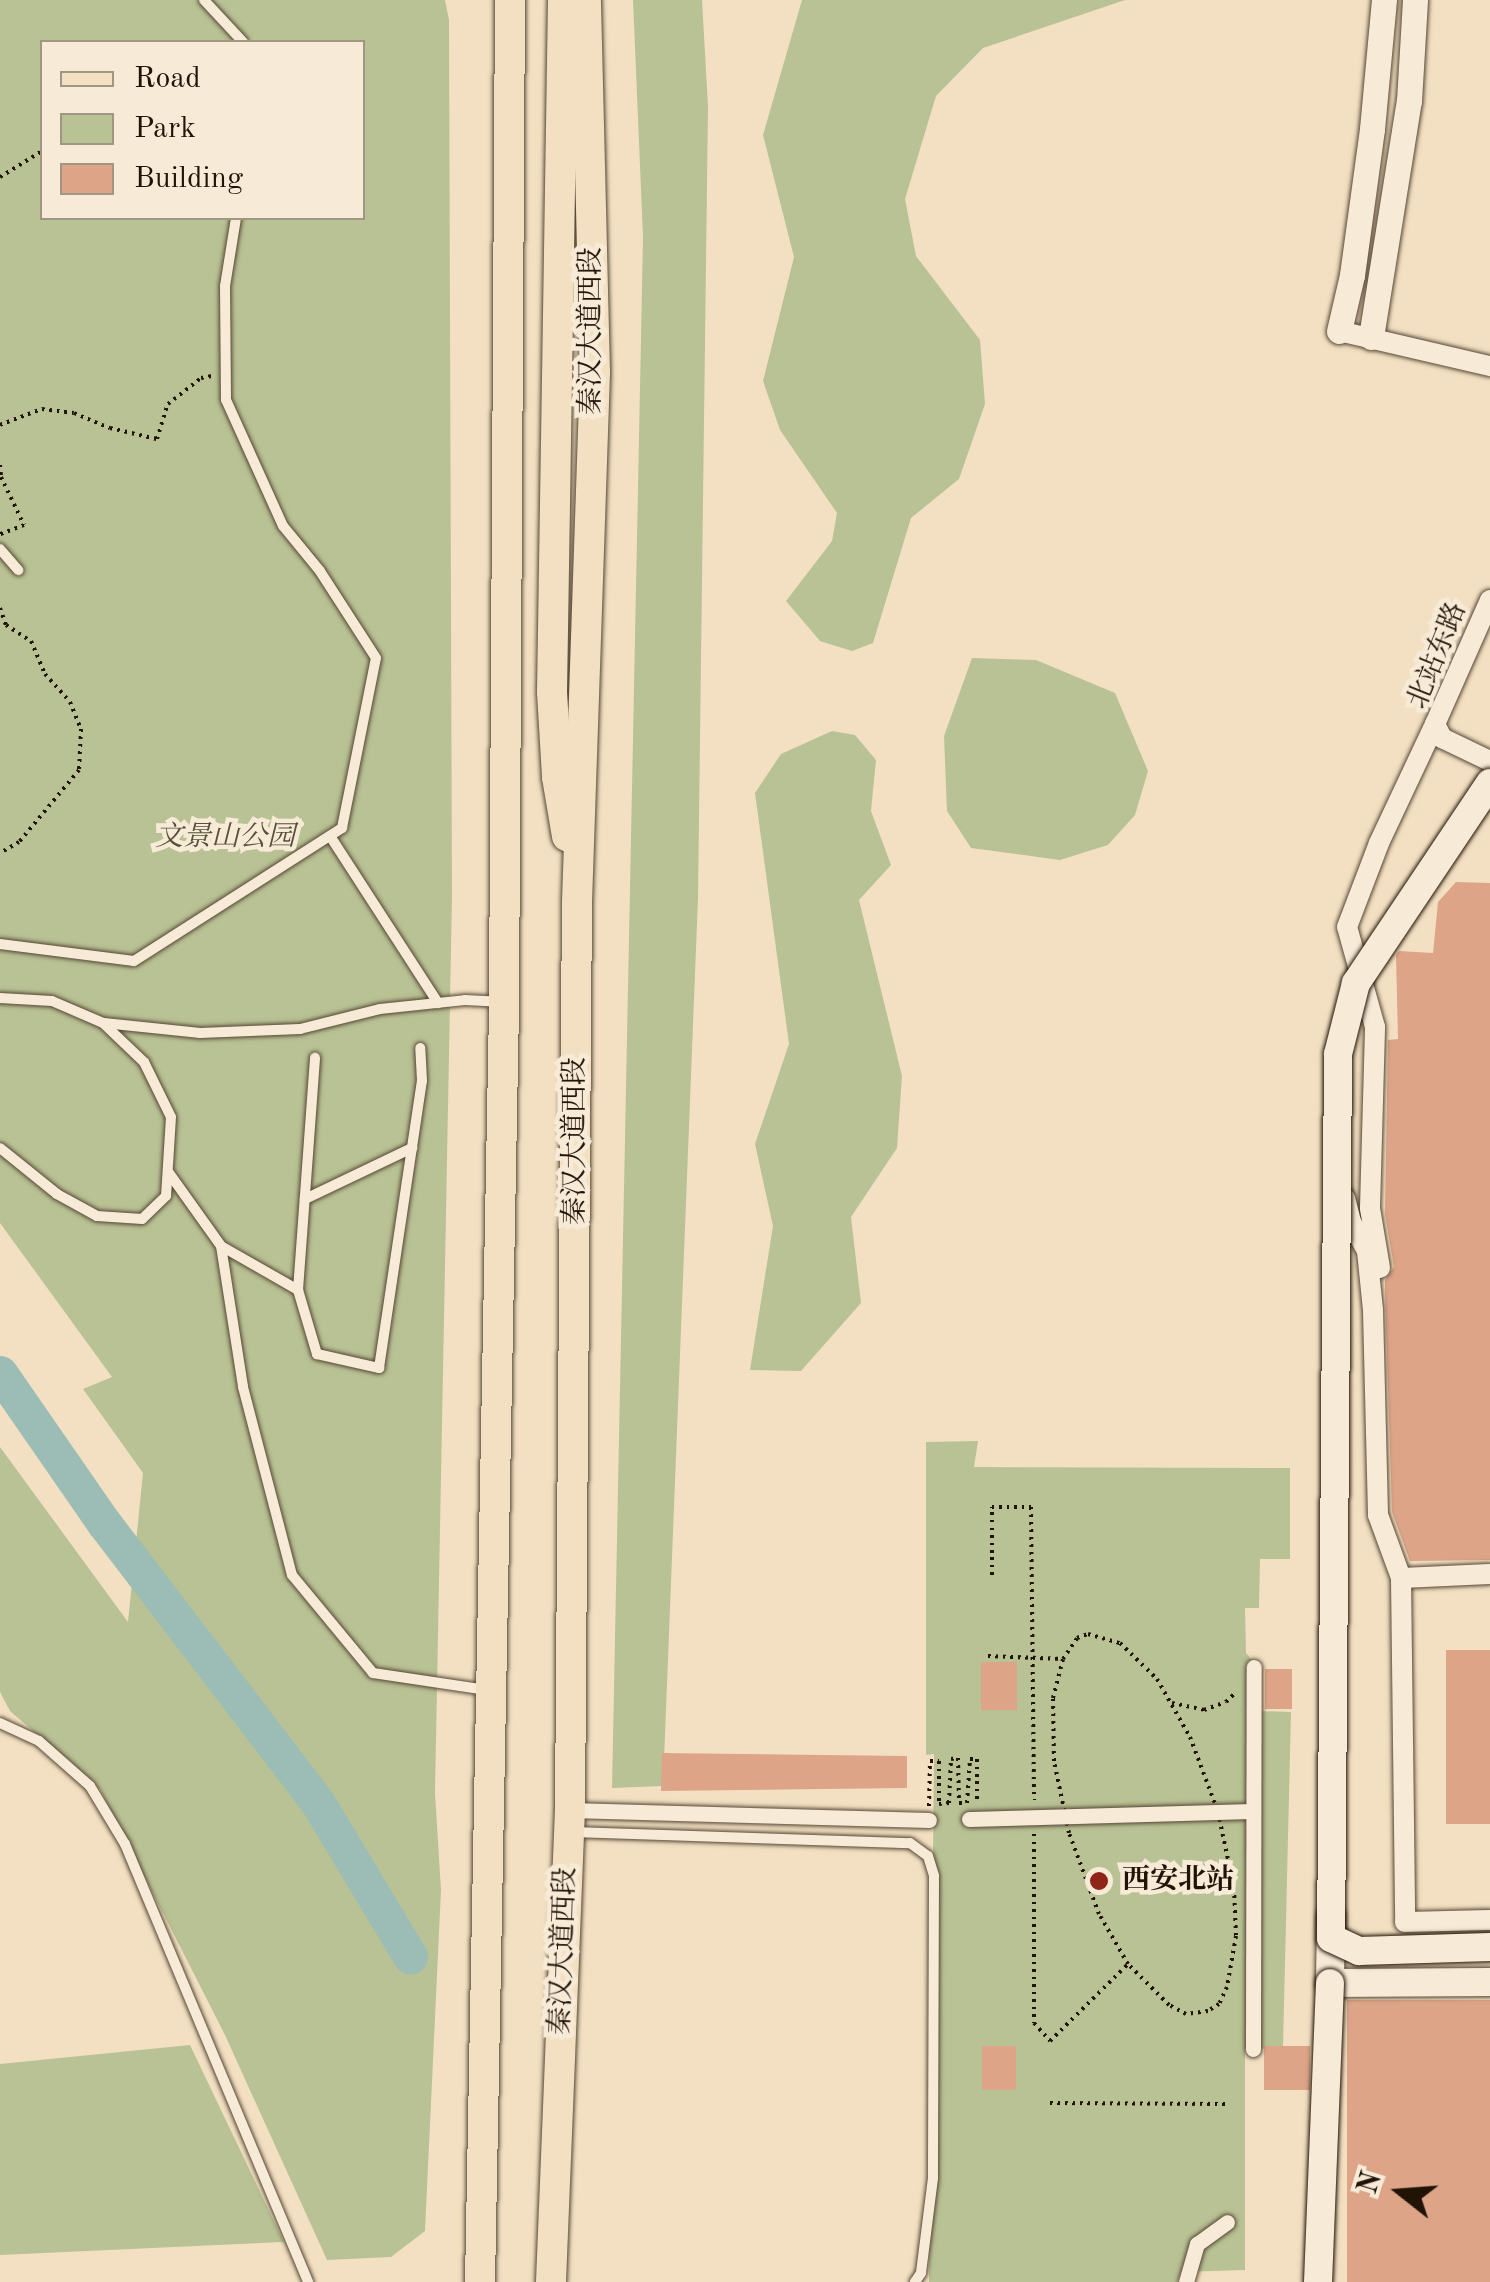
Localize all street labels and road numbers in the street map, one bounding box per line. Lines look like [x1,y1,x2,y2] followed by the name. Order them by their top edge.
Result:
[575,247,609,415] street label: 秦汉大道西段
[1401,598,1475,714] street label: 北站东路
[559,1057,593,1225] street label: 秦汉大道西段
[544,1866,584,2036] street label: 秦汉大道西段

